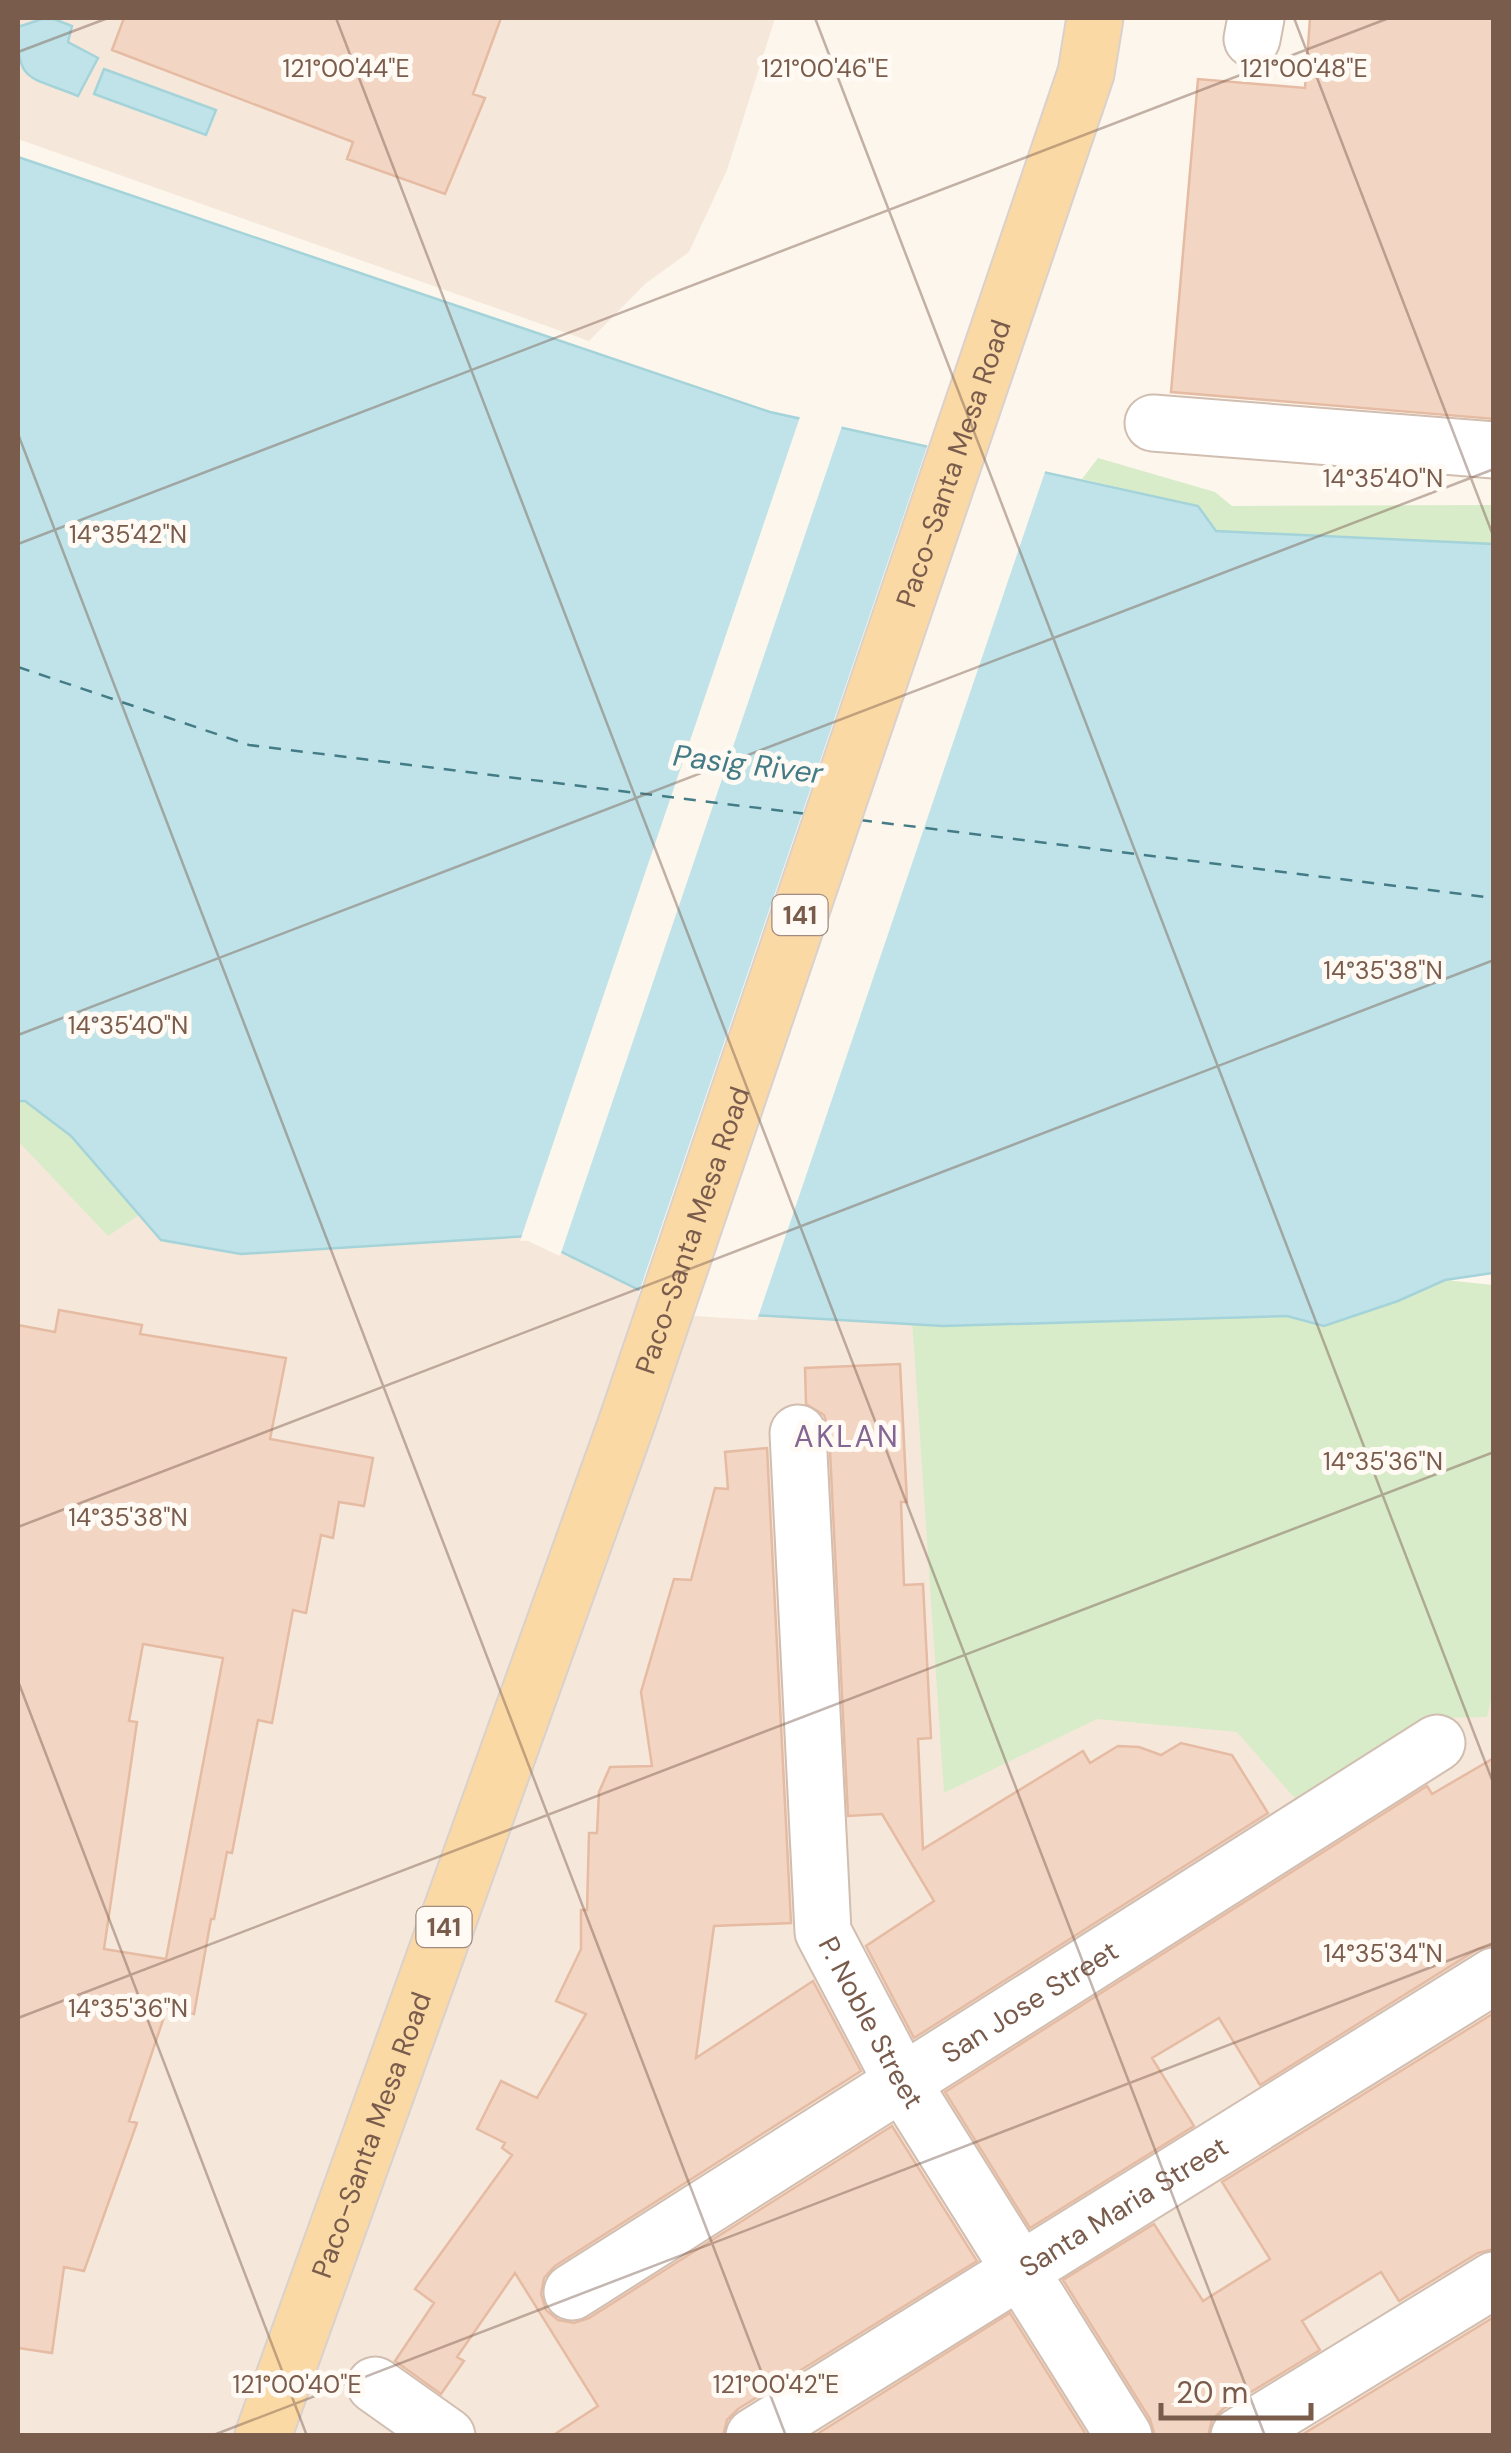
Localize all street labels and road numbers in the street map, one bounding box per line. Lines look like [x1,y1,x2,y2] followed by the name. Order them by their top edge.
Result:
[887,315,1019,612] street label: Paco-Santa Mesa Road
[772,895,828,935] road number: 141
[626,1082,758,1379] street label: Paco-Santa Mesa Road
[416,1907,472,1947] road number: 141
[810,1930,932,2115] street label: P. Noble Street
[934,1932,1125,2071] street label: San Jose Street
[303,1987,439,2283] street label: Paco-Santa Mesa Road
[1012,2127,1235,2285] street label: Santa Maria Street

